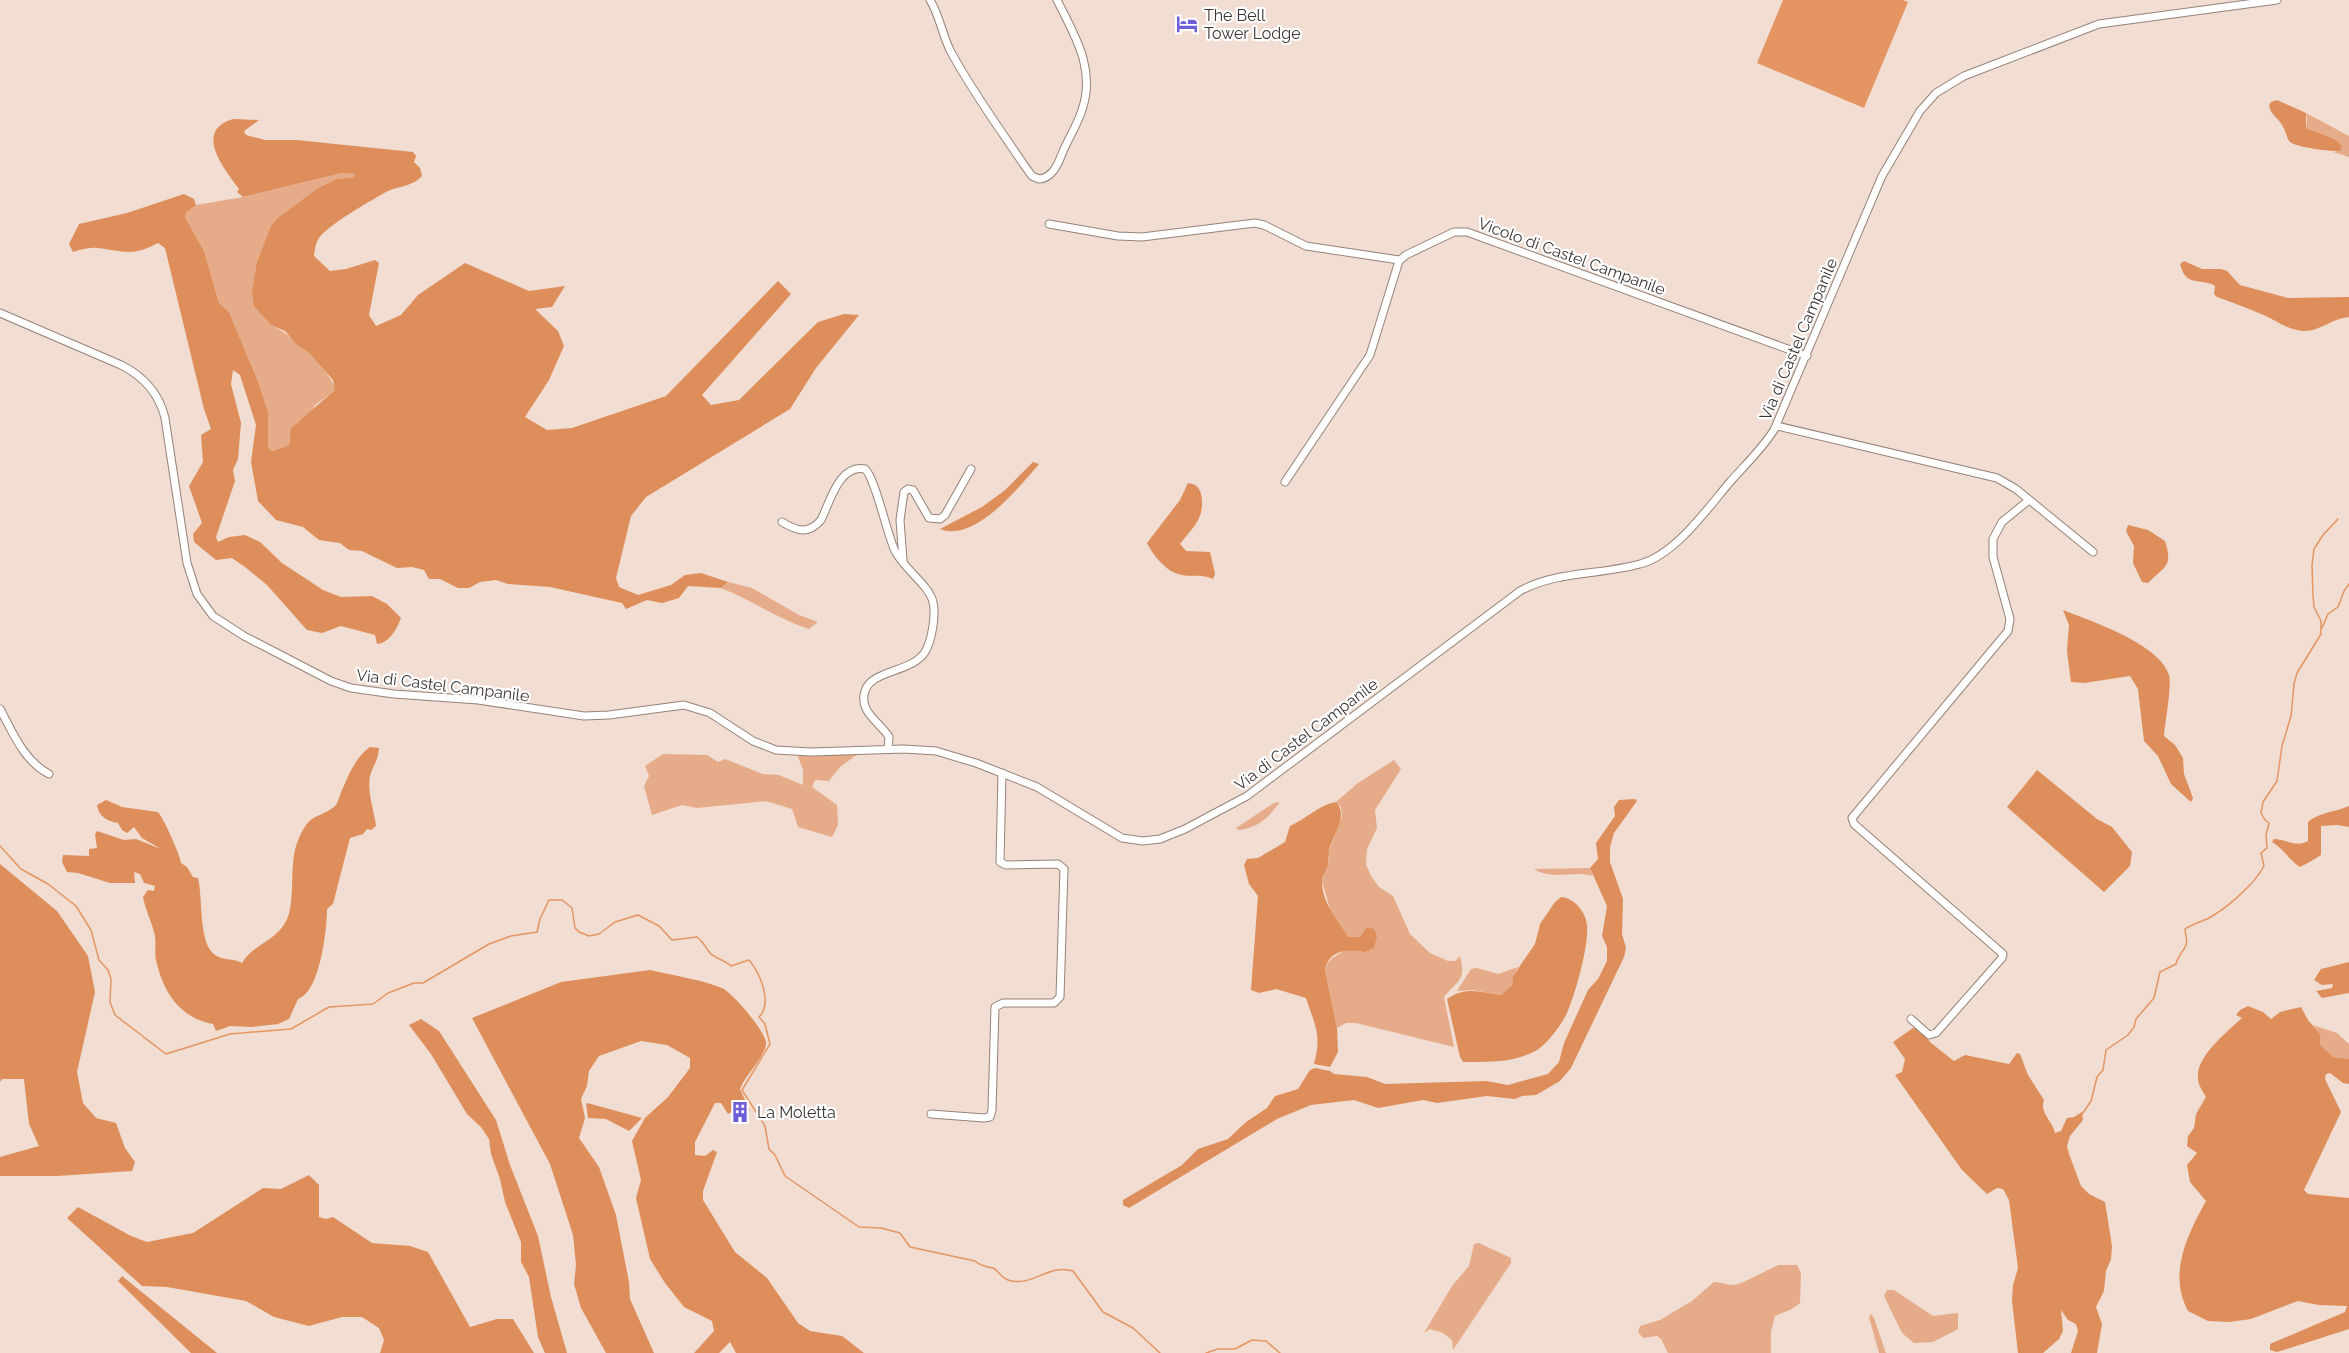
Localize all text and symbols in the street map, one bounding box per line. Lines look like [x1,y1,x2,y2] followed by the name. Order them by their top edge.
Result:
[1204,6,1301,43] place label: The Bell Tower Lodge
[1175,12,1199,36] hotel icon: The Bell Tower Lodge
[1476,214,1668,299] street label: Vicolo di Castel Campanile
[1756,255,1841,423] street label: Via di Castel Campanile
[355,665,531,706] street label: Via di Castel Campanile
[1231,674,1382,794] street label: Via di Castel Campanile
[728,1100,752,1124] building icon: La Moletta
[757,1103,836,1122] place label: La Moletta

